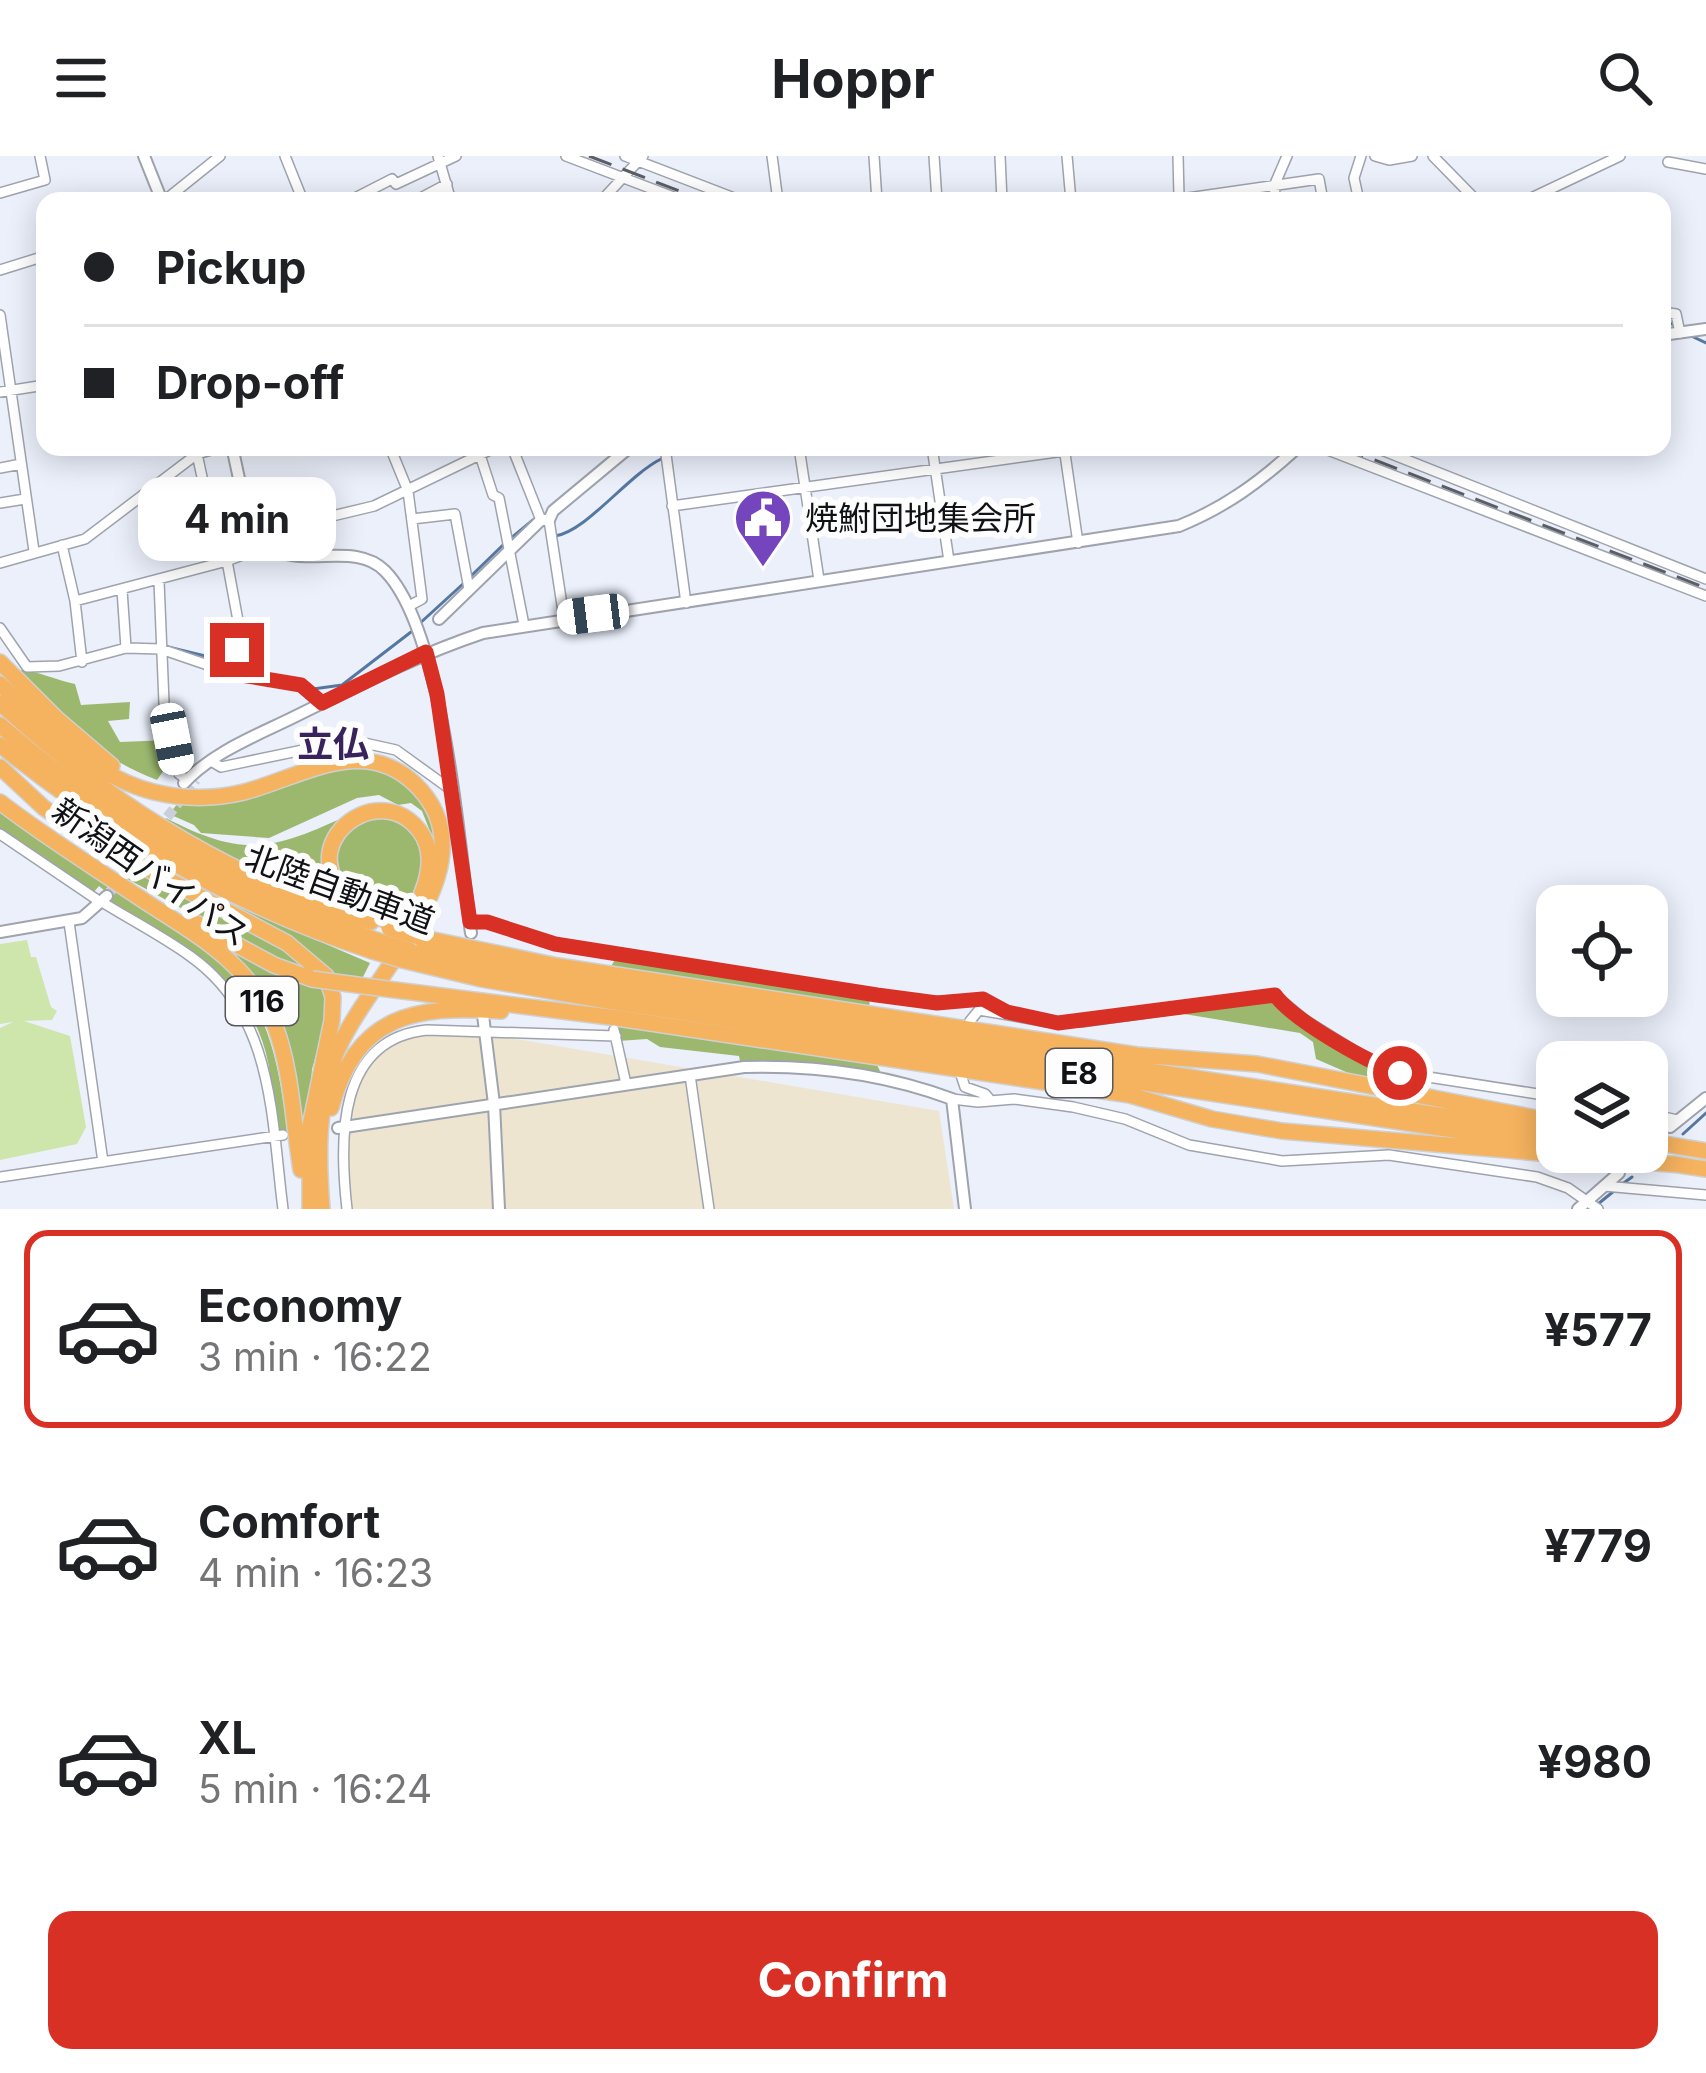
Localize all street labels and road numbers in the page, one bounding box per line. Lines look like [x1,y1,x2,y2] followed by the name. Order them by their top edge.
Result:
[45,790,257,954] street label: 新潟西バイパス
[240,836,440,942] street label: 北陸自動車道
[226,977,298,1025] road number: 116
[1046,1049,1112,1097] road number: E8

